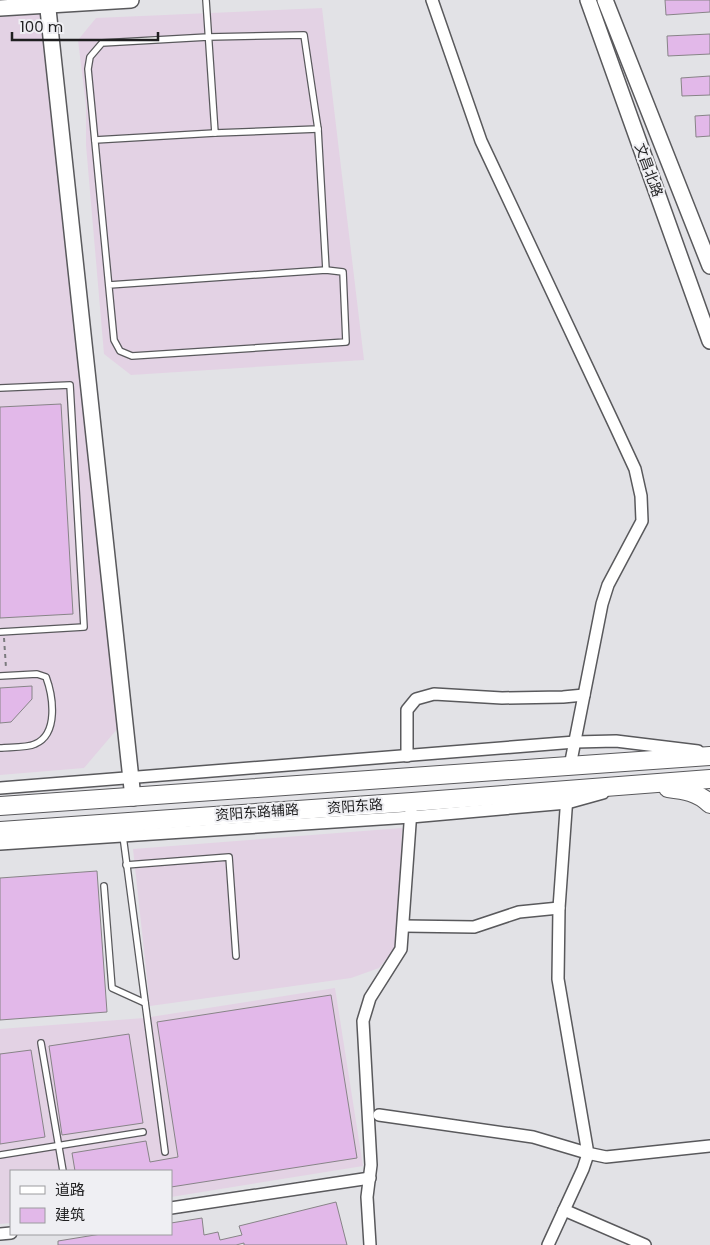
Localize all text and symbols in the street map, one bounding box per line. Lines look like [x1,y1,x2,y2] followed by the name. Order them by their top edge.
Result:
[12,10,159,42] scale bar
[20,16,63,37] text: 100 m
[630,140,668,200] street label: 文昌北路
[326,794,384,818] street label: 资阳东路
[214,799,300,825] street label: 资阳东路辅路
[10,1170,172,1235] legend
[55,1179,85,1200] text: 道路
[55,1204,85,1225] text: 建筑

